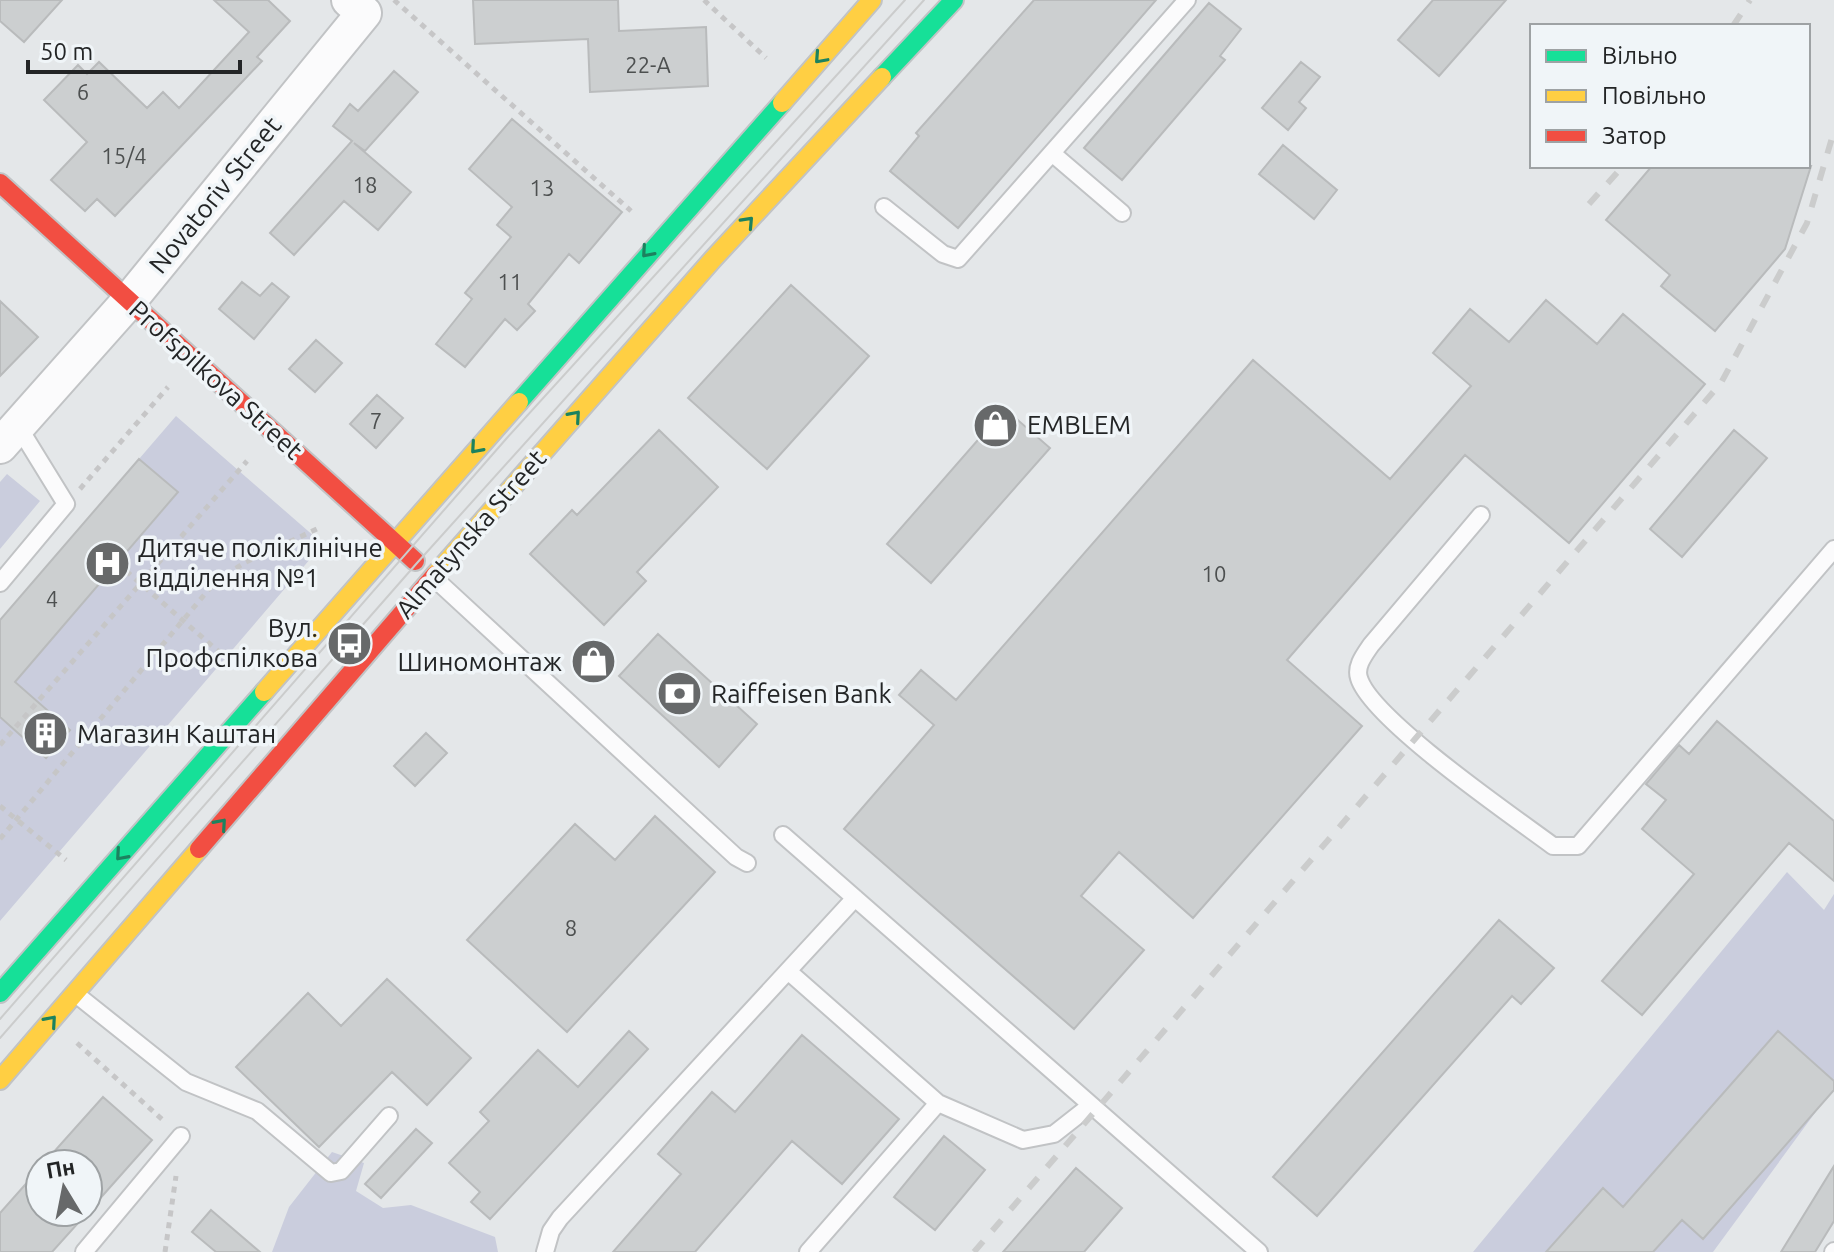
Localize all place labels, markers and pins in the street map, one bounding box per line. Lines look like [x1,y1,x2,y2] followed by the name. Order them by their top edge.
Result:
[972,401,1020,449] shop icon: EMBLEM
[1027,410,1131,439] place label: EMBLEM
[138,533,383,592] place label: Дитяче поліклінічне відділення №1
[83,539,131,587] hospital icon: Дитяче поліклінічне відділення №1
[146,613,318,672] place label: Вул. Профспілкова
[325,619,373,667] bus stop icon: Вул. Профспілкова
[569,638,617,686] shop icon: Шиномонтаж
[397,647,562,676] place label: Шиномонтаж
[656,670,704,718] bank icon: Raiffeisen Bank
[711,679,892,708] place label: Raiffeisen Bank
[22,710,70,758] building icon: Магазин Каштан
[77,719,276,748] place label: Магазин Каштан

